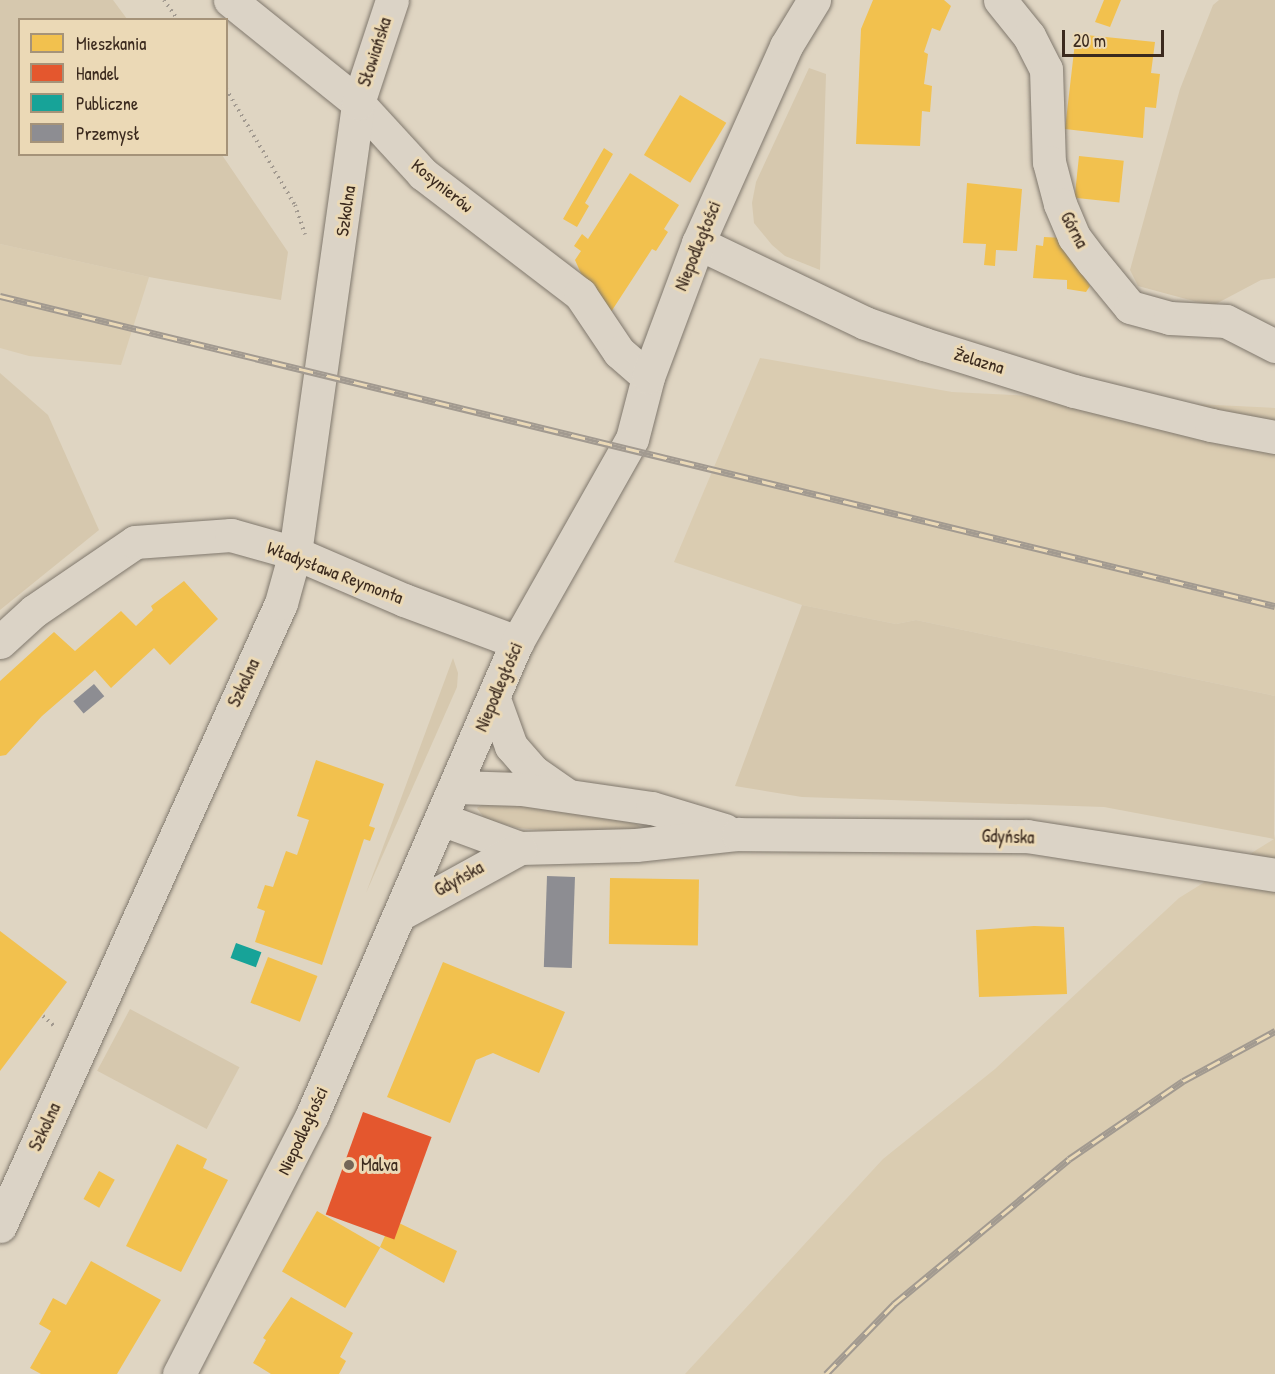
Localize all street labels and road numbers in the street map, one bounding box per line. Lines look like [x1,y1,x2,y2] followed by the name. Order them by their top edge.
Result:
[354,15,396,89] street label: Słowiańska
[407,155,477,217] street label: Kosynierów
[332,184,360,238] street label: Szkolna
[670,198,726,294] street label: Niepodległości
[1056,208,1092,252] street label: Górna
[951,343,1007,379] street label: Żelazna
[264,537,406,609] street label: Władysława Reymonta
[471,639,527,735] street label: Niepodległości
[224,655,264,711] street label: Szkolna
[981,825,1035,849] street label: Gdyńska
[431,857,487,901] street label: Gdyńska
[273,1083,333,1179] street label: Niepodległości
[25,1099,65,1155] street label: Szkolna

